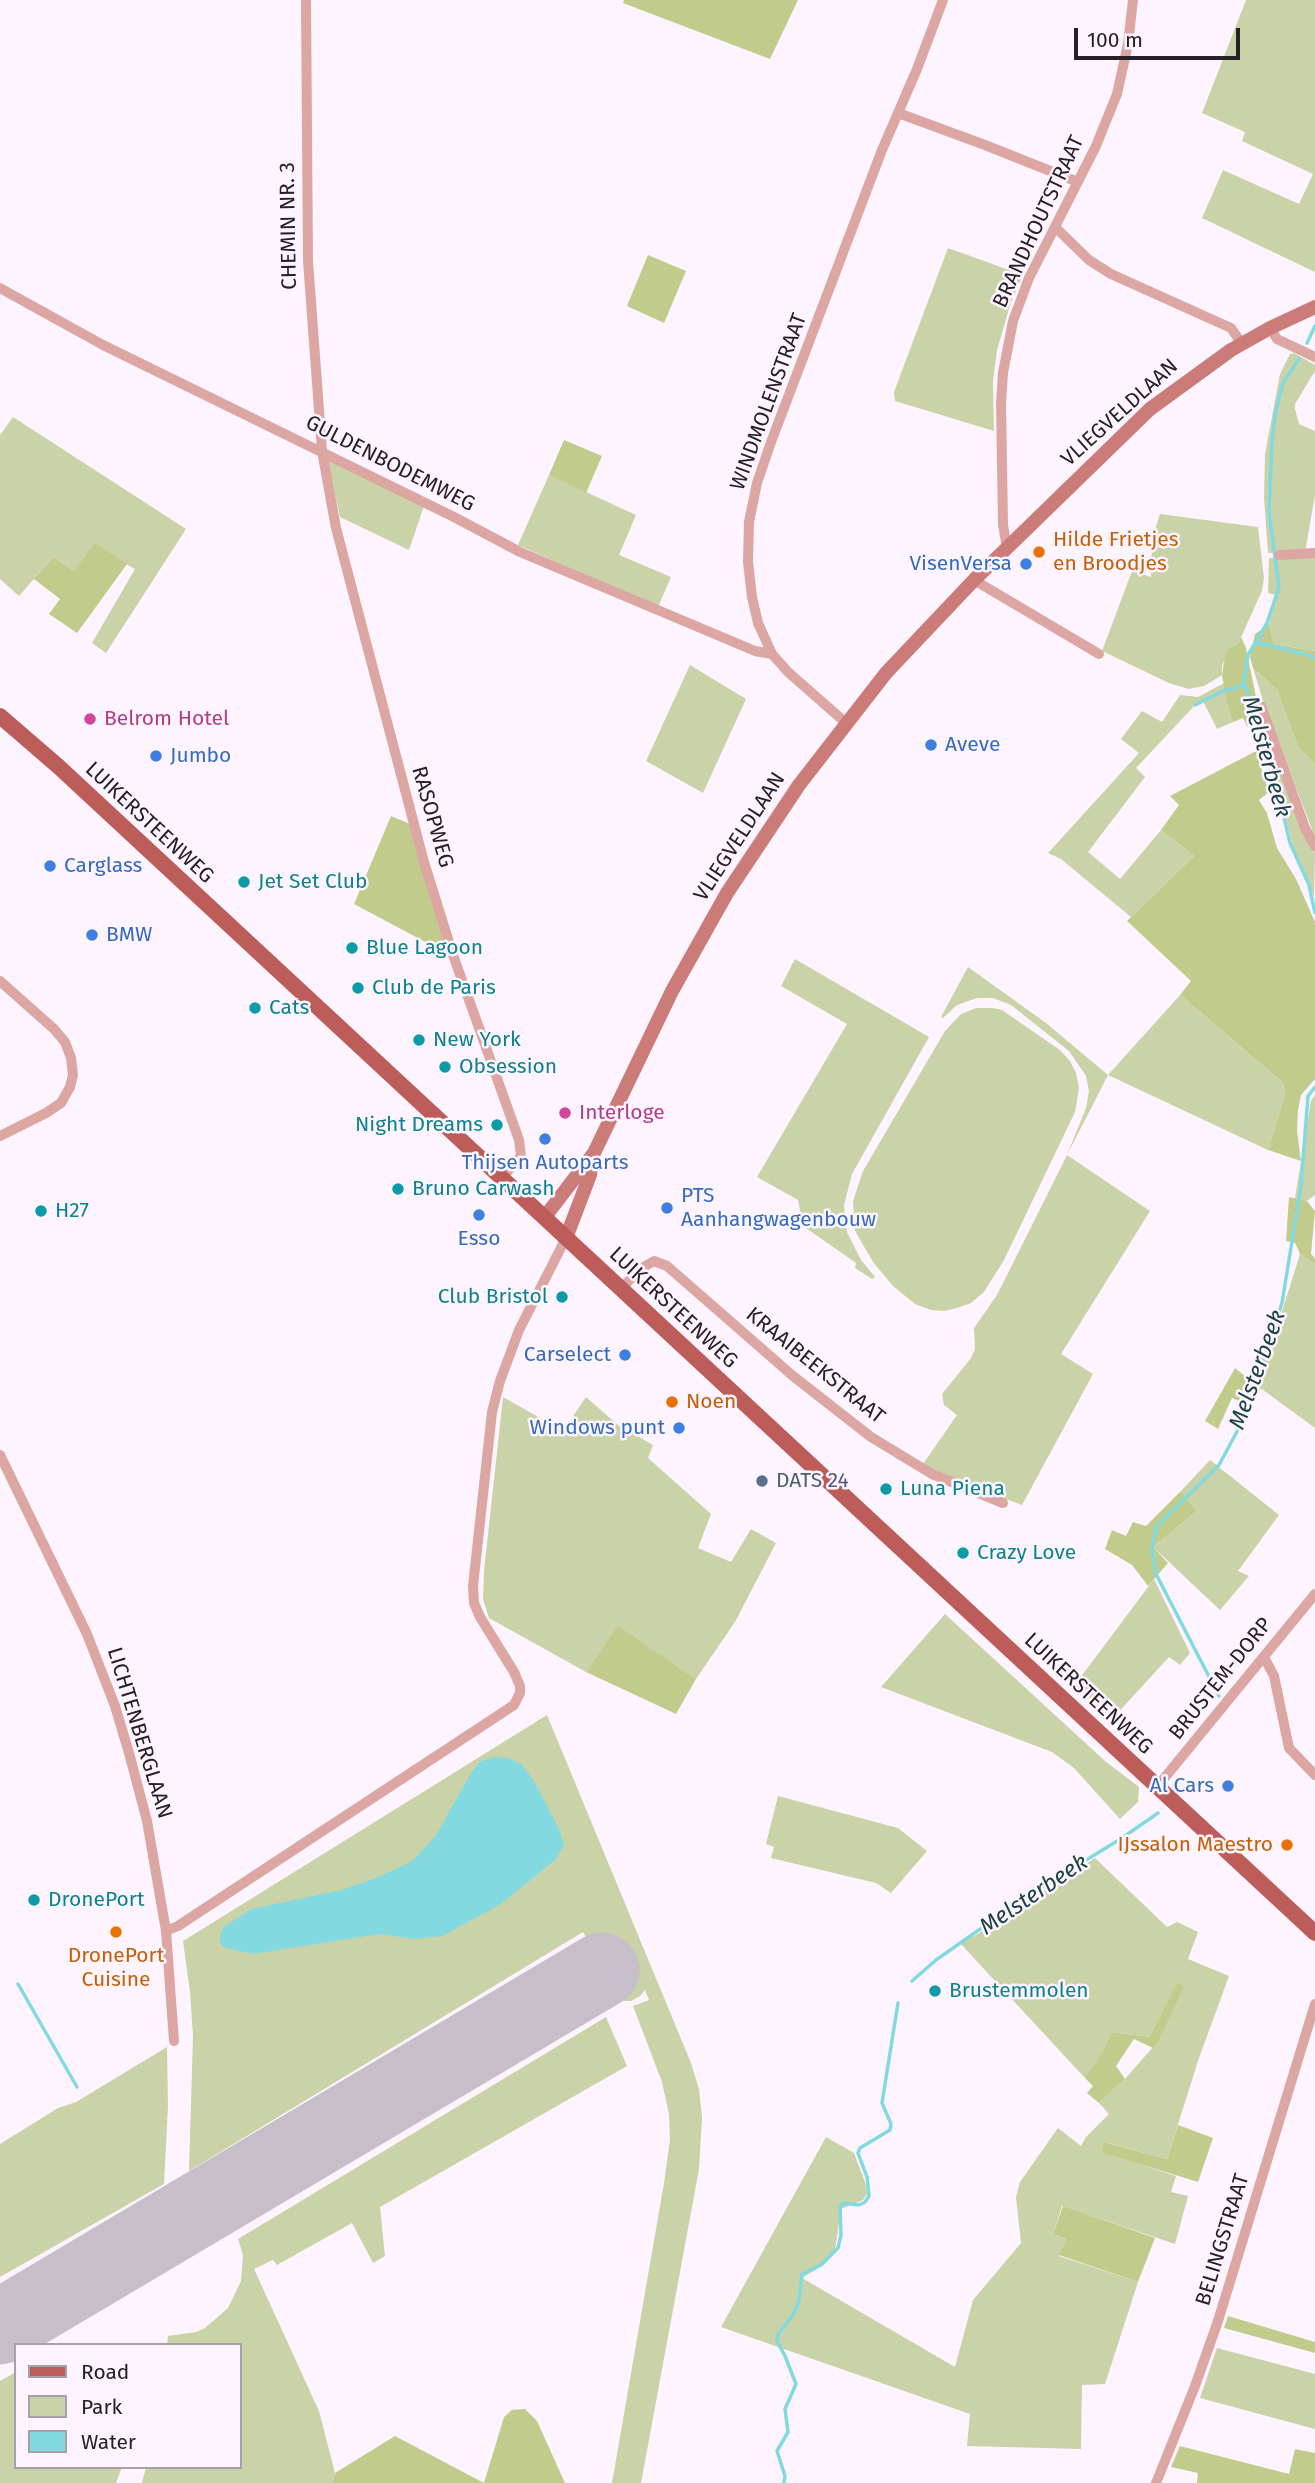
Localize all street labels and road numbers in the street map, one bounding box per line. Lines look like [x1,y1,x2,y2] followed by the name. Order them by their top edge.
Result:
[988,132,1090,312] street label: BRANDHOUTSTRAAT
[275,162,303,290] street label: CHEMIN NR. 3
[725,310,813,494] street label: WINDMOLENSTRAAT
[1056,354,1184,472] street label: VLIEGVELDLAAN
[301,410,479,518] street label: GULDENBODEMWEG
[80,757,218,889] street label: LUIKERSTEENWEG
[406,763,458,871] street label: RASOPWEG
[689,768,791,906] street label: VLIEGVELDLAAN
[604,1242,742,1374] street label: LUIKERSTEENWEG
[741,1302,889,1430] street label: KRAAIBEEKSTRAAT
[1164,1613,1278,1745] street label: BRUSTEM-DORP
[1019,1628,1157,1760] street label: LUIKERSTEENWEG
[101,1644,177,1822] street label: LICHTENBERGLAAN
[1191,2171,1255,2309] street label: BELINGSTRAAT

